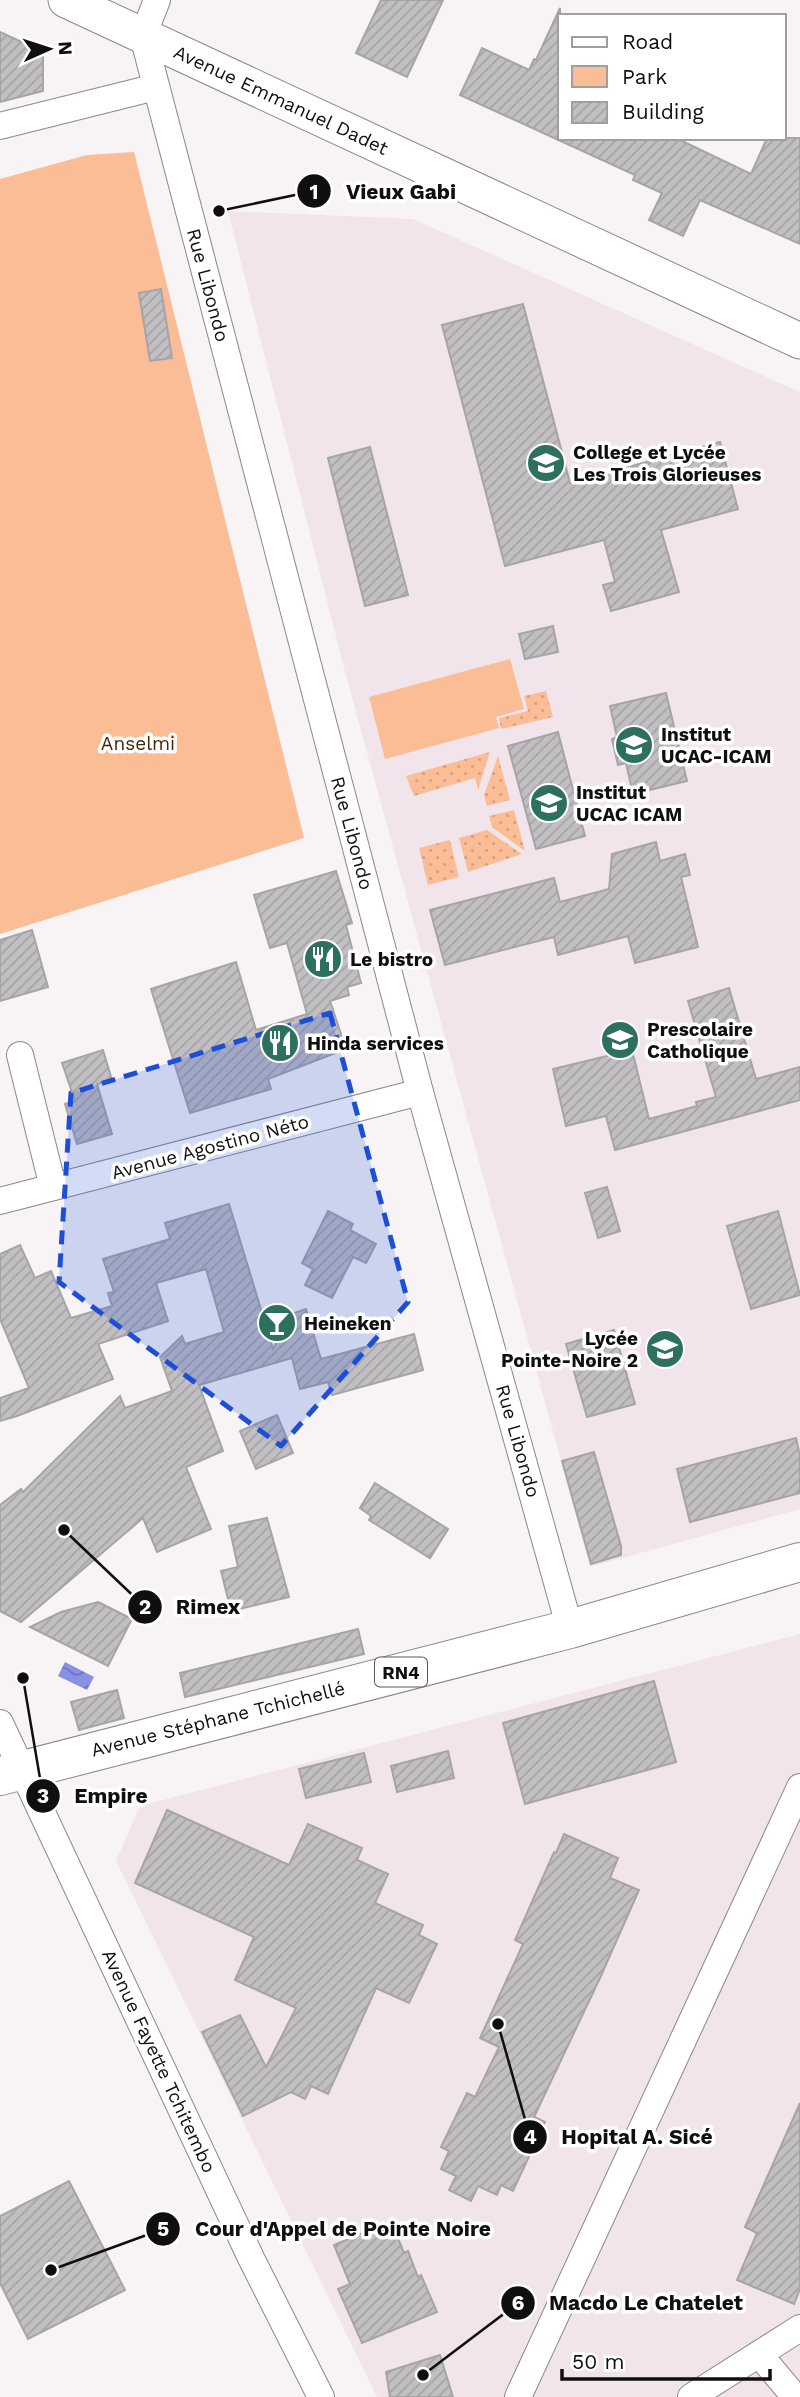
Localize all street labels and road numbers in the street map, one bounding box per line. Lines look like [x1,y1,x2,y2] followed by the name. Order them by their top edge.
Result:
[170,40,392,160] street label: Avenue Emmanuel Dadet
[182,226,234,344] street label: Rue Libondo
[326,774,378,892] street label: Rue Libondo
[109,1110,311,1184] street label: Avenue Agostino Néto
[491,1382,545,1500] street label: Rue Libondo
[375,1658,427,1686] road number: RN4
[89,1676,347,1762] street label: Avenue Stéphane Tchichellé
[97,1946,221,2176] street label: Avenue Fayette Tchitembo

